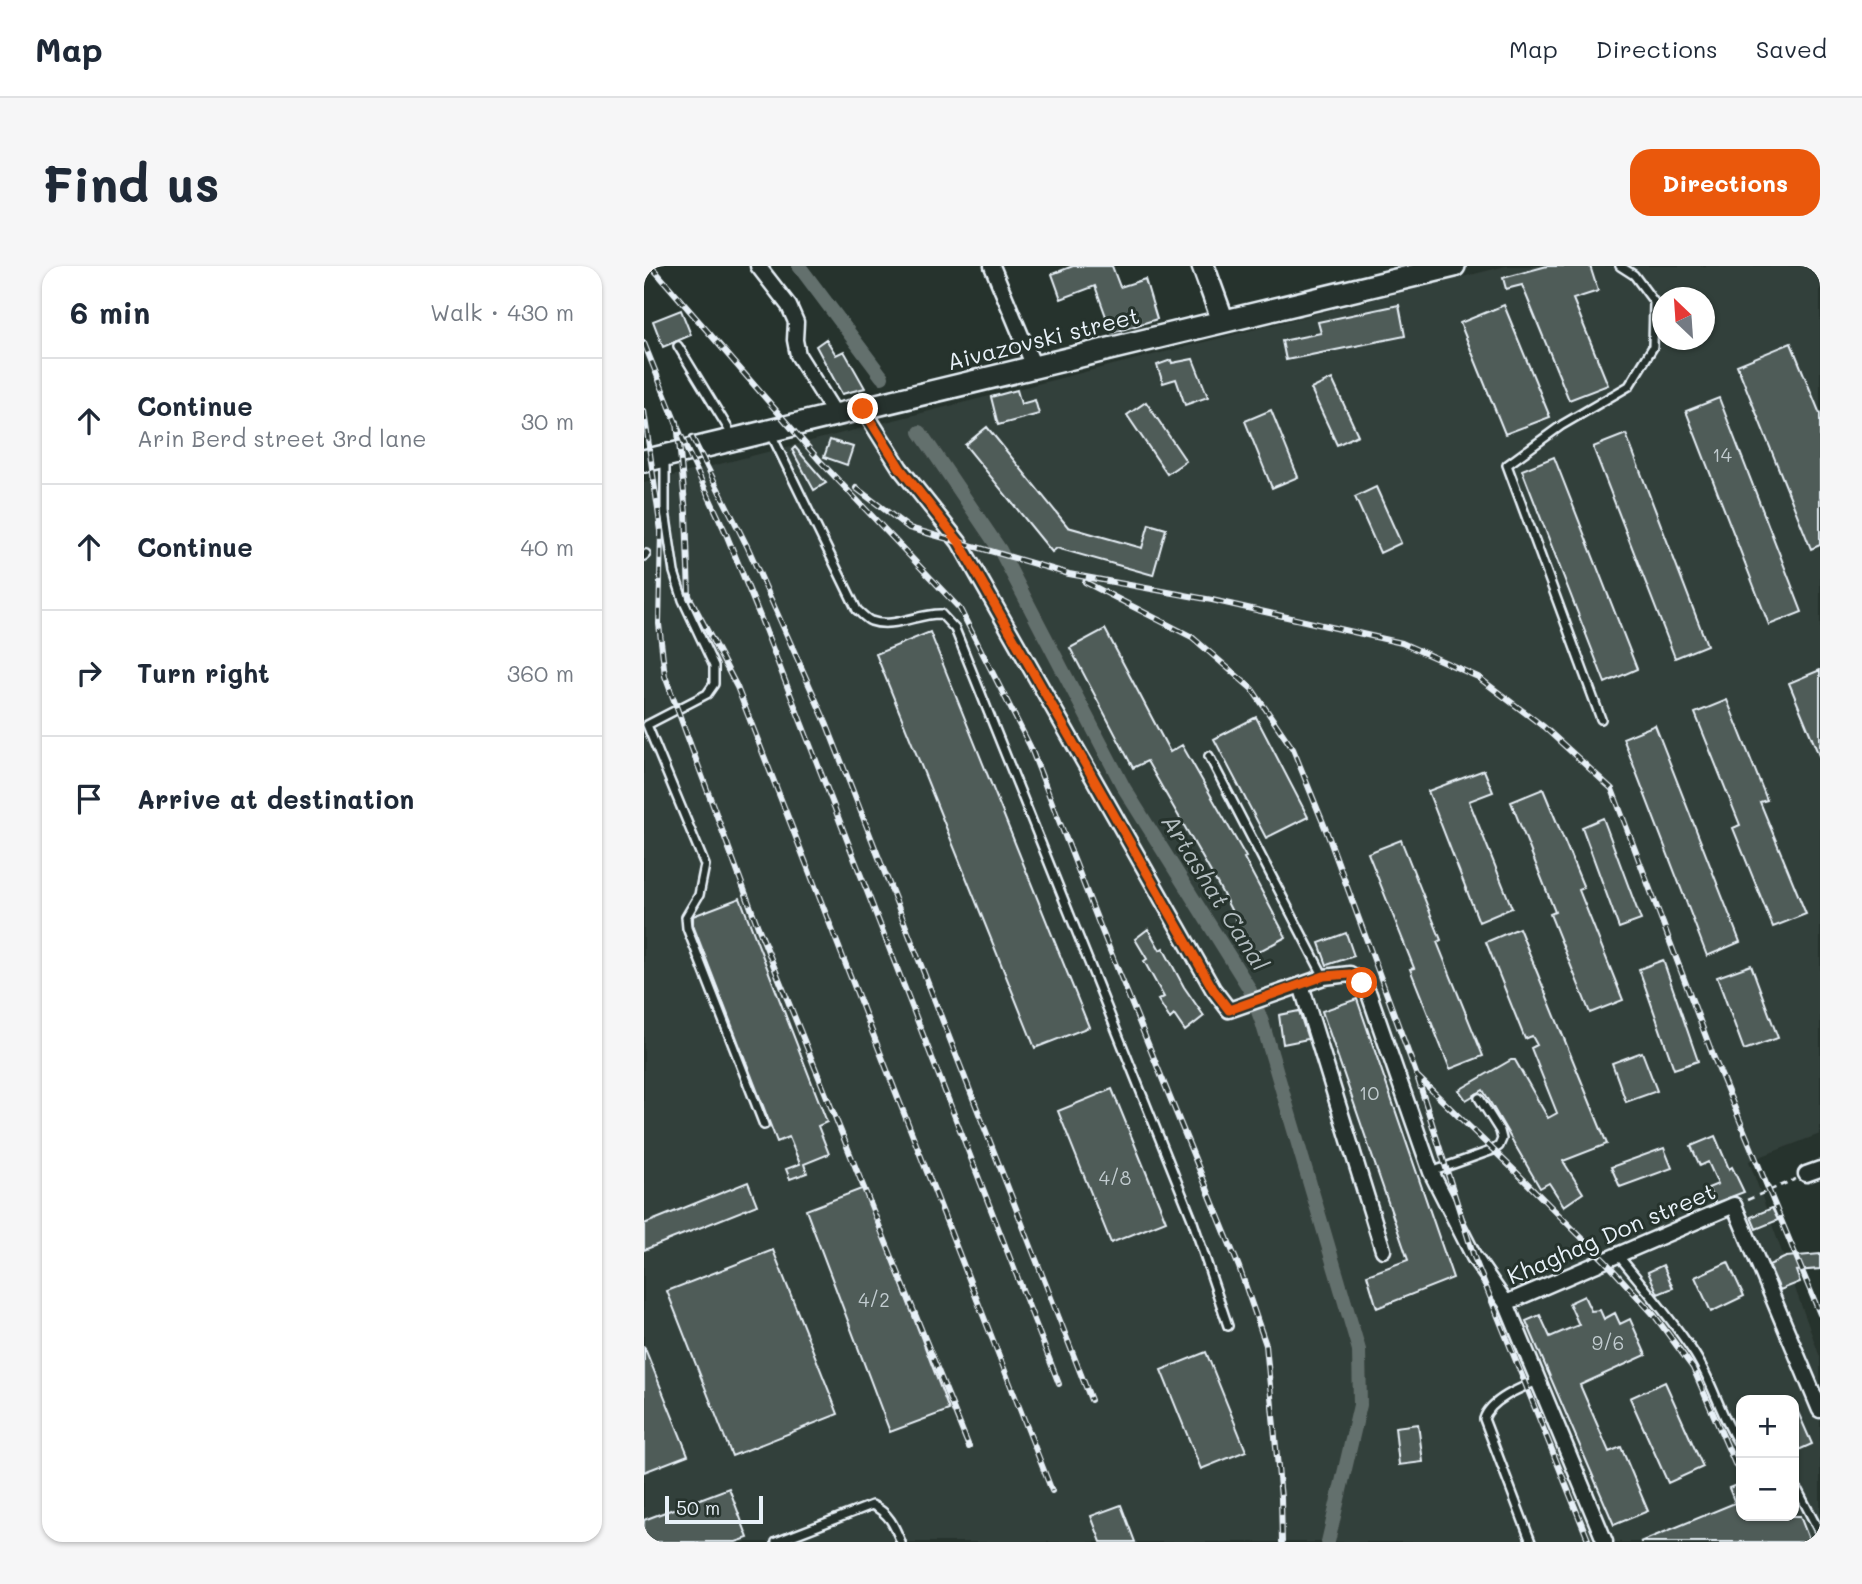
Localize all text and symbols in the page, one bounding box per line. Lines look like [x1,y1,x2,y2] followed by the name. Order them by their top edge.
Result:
[35,27,103,70] text: Map
[1509,33,1558,64] text: Map
[1596,33,1718,64] text: Directions
[1756,33,1827,64] text: Saved
[1630,149,1820,216] button: Directions
[42,151,220,214] text: Find us
[1652,287,1715,350] north arrow
[70,292,150,332] text: 6 min
[430,297,574,327] text: Walk · 430 m
[944,300,1142,376] street label: Aivazovski street
[137,389,253,423] text: Continue
[847,393,878,424] route end
[70,402,108,440] icon: ahead
[521,406,574,436] text: 30 m
[137,423,426,453] text: Arin Berd street 3rd lane
[1712,442,1732,467] house number: 14
[70,528,108,566] icon: ahead
[137,530,253,564] text: Continue
[521,532,574,562] text: 40 m
[70,654,108,692] icon: right
[137,656,270,690] text: Turn right
[507,658,574,688] text: 360 m
[70,780,108,818] icon: arrive
[137,782,414,816] text: Arrive at destination
[1155,808,1277,976] water label: Artashat Canal
[1346,967,1377,998] route start
[1359,1080,1379,1105] house number: 10
[1099,1165,1131,1190] house number: 4/8
[1502,1176,1720,1290] street label: Khaghag Don street
[858,1287,890,1312] house number: 4/2
[1592,1330,1624,1355] house number: 9/6
[1736,1395,1799,1521] map controls
[1736,1395,1799,1458] button: +
[1736,1458,1799,1521] button: −
[665,1493,763,1525] scale bar
[676,1495,720,1520] text: 50 m

